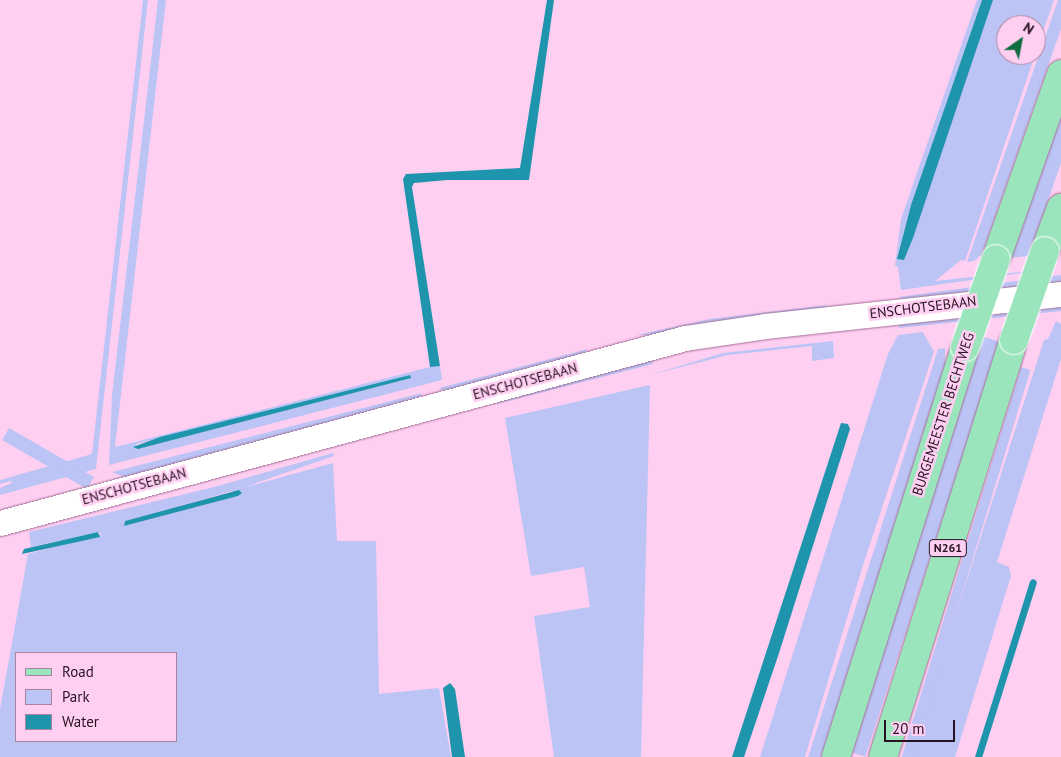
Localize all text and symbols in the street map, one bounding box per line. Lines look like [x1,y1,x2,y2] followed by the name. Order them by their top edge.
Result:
[996,15,1046,65] north arrow
[1020,18,1037,38] text: N
[869,292,977,322] street label: ENSCHOTSEBAAN
[909,330,977,498] street label: BURGEMEESTER BECHTWEG
[471,359,579,403] street label: ENSCHOTSEBAAN
[80,464,188,508] street label: ENSCHOTSEBAAN
[928,538,968,558] road number: N261
[15,652,178,742] legend
[62,662,94,681] text: Road
[62,687,90,706] text: Park
[886,710,957,742] scale bar
[62,712,99,731] text: Water
[892,719,925,738] text: 20 m

